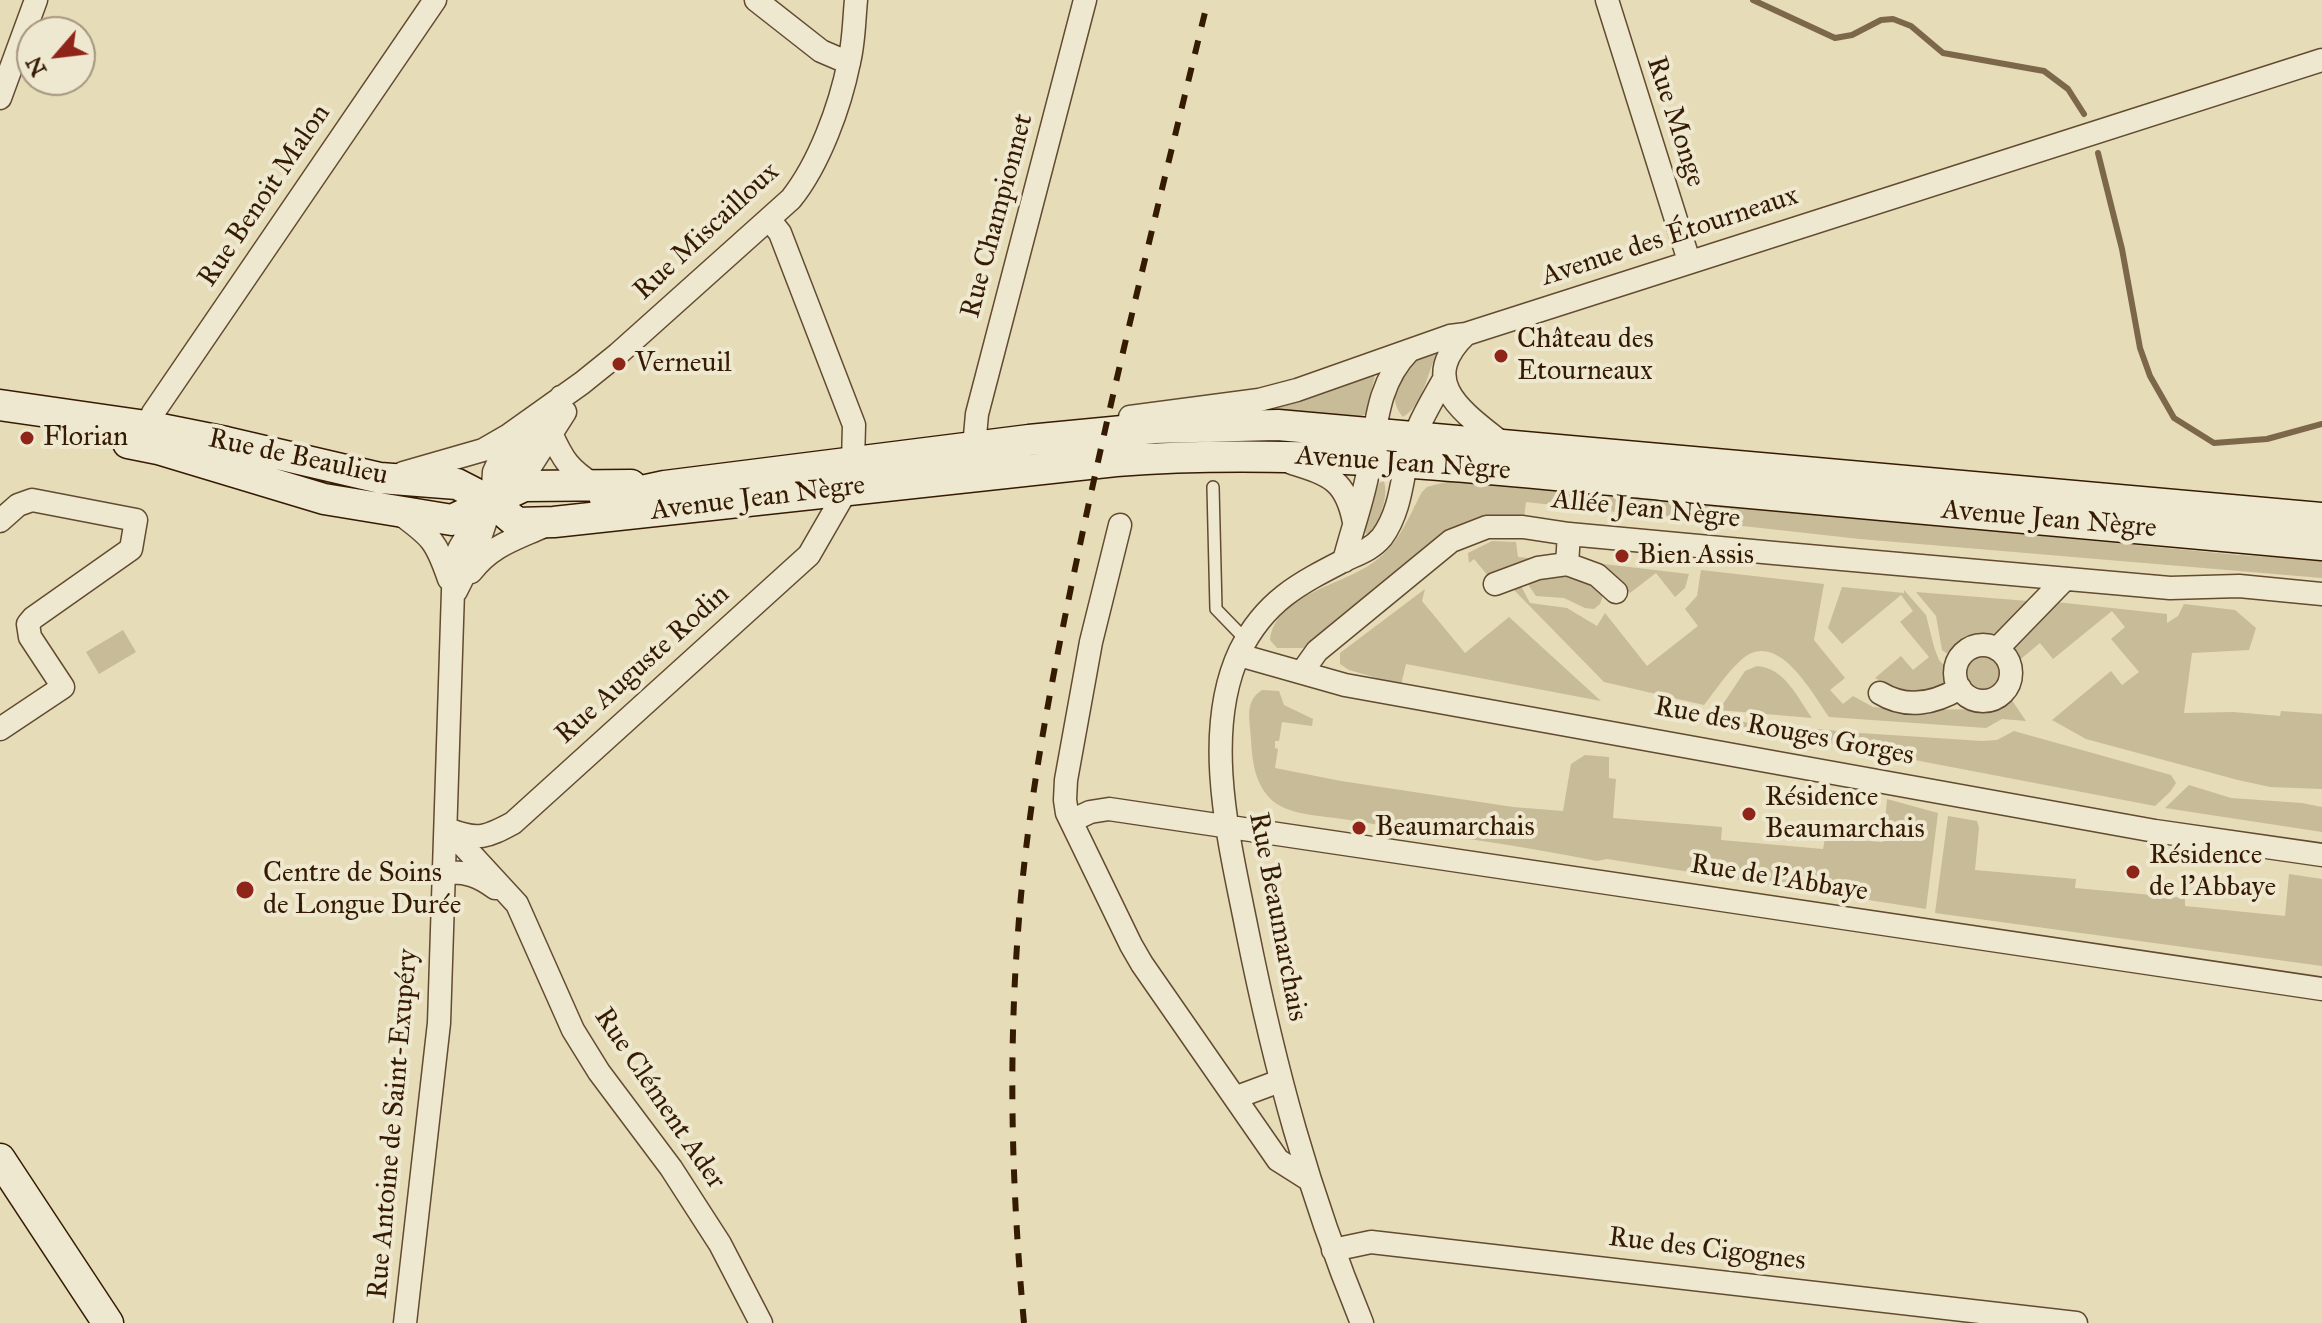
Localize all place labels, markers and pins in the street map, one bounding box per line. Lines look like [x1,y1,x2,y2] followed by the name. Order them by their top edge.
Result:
[1517,323,1654,389] place label: Château des Etourneaux
[635,347,732,381] place label: Verneuil
[1492,347,1510,365] marker: Château des Etourneaux
[610,355,628,373] marker: Verneuil
[43,421,128,455] place label: Florian
[18,429,36,447] marker: Florian
[1638,539,1754,573] place label: Bien Assis
[1613,547,1631,565] marker: Bien Assis
[1765,781,1925,847] place label: Résidence Beaumarchais
[1740,805,1758,823] marker: Résidence Beaumarchais
[1375,811,1535,845] place label: Beaumarchais
[1350,819,1368,837] marker: Beaumarchais
[2149,839,2276,905] place label: Résidence de l'Abbaye
[263,857,462,923] place label: Centre de Soins de Longue Durée
[2124,863,2142,881] marker: Résidence de l'Abbaye
[234,879,256,901] marker: Centre de Soins de Longue Durée

